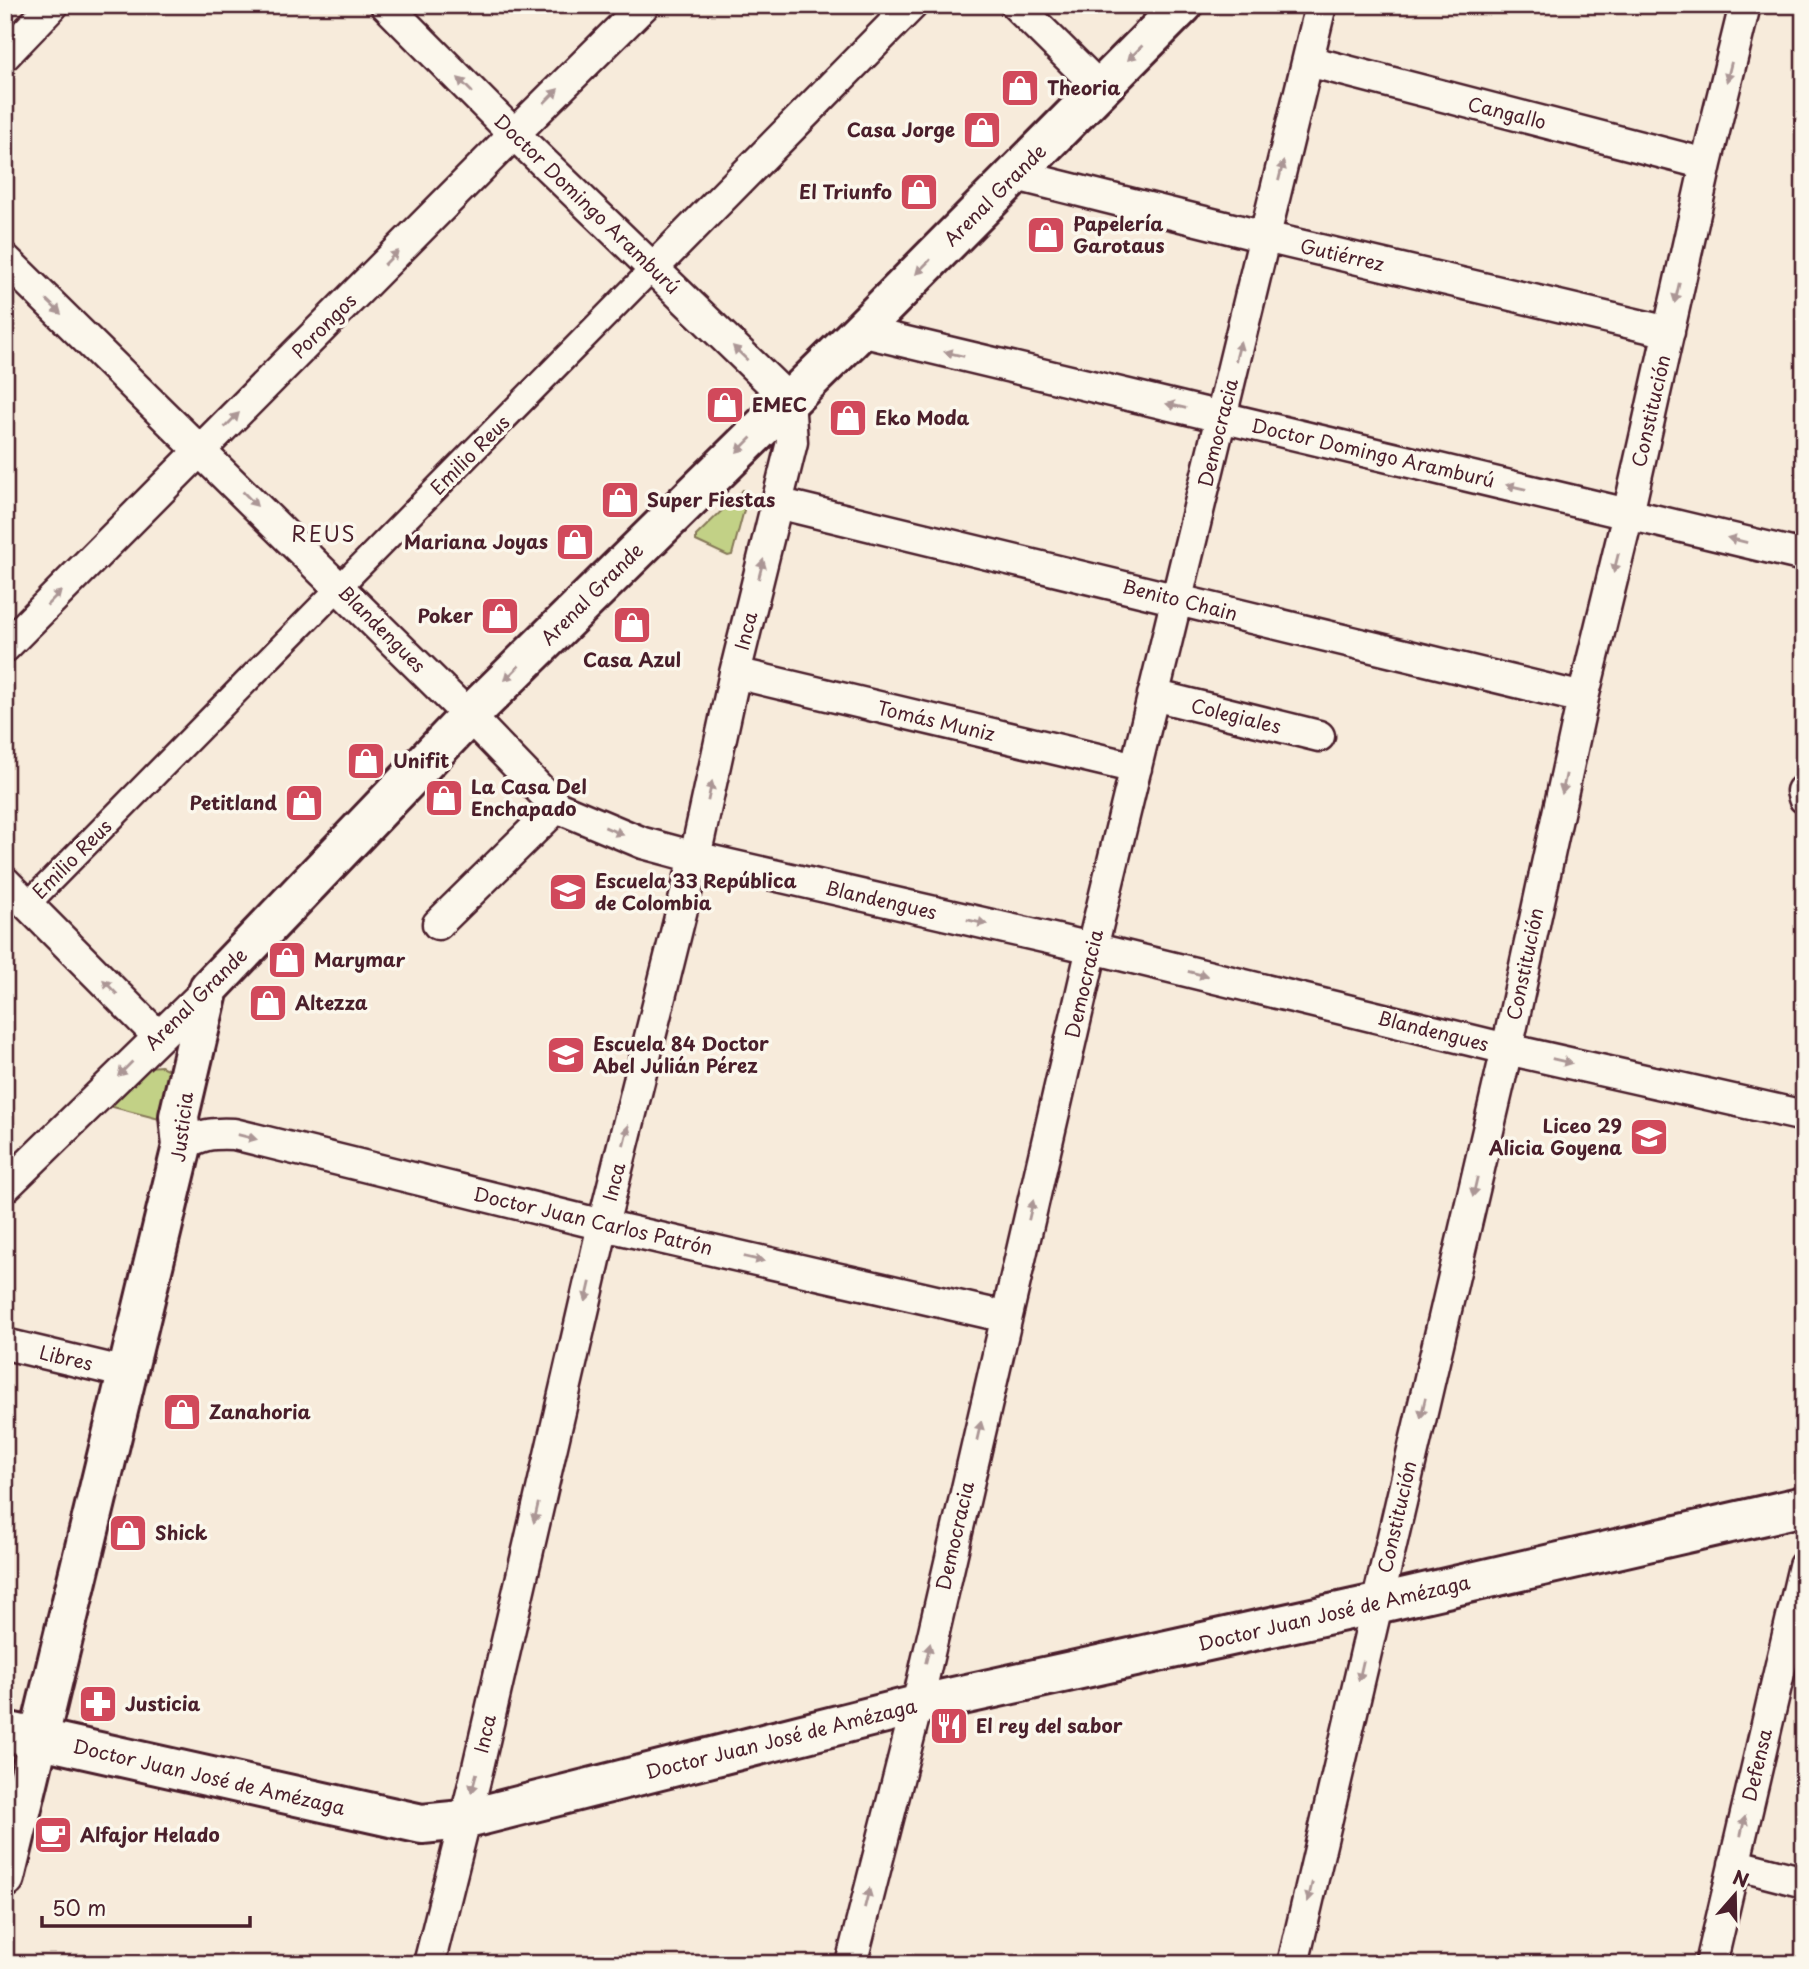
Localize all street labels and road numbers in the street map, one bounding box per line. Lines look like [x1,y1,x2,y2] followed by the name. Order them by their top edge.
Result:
[1465,89,1549,135] street label: Cangallo
[488,107,687,300] street label: Doctor Domingo Aramburú
[937,137,1052,252] street label: Arenal Grande
[1298,231,1387,277] street label: Gutiérrez
[284,286,362,364] street label: Porongos
[1624,352,1677,470] street label: Constitución
[1190,375,1244,490] street label: Democracia
[423,408,515,500] street label: Emilio Reus
[1249,410,1498,494] street label: Doctor Domingo Aramburú
[534,536,649,651] street label: Arenal Grande
[1120,571,1241,627] street label: Benito Chain
[333,578,433,678] street label: Blandengues
[727,608,763,653] street label: Inca
[1188,690,1284,740] street label: Colegiales
[875,693,998,747] street label: Tomás Muniz
[25,812,117,904] street label: Emilio Reus
[823,873,940,925] street label: Blandengues
[1498,905,1550,1023] street label: Constitución
[1057,926,1109,1041] street label: Democracia
[138,941,253,1056] street label: Arenal Grande
[1375,1003,1492,1057] street label: Blandengues
[163,1090,199,1163] street label: Justicia
[595,1159,631,1204] street label: Inca
[471,1179,715,1261] street label: Doctor Juan Carlos Patrón
[37,1337,96,1377] street label: Libres
[1370,1458,1423,1576] street label: Constitución
[928,1478,980,1593] street label: Democracia
[1195,1567,1473,1657] street label: Doctor Juan José de Amézaga
[642,1691,919,1785] street label: Doctor Juan José de Amézaga
[466,1711,502,1756] street label: Inca
[1734,1726,1778,1804] street label: Defensa
[70,1731,348,1821] street label: Doctor Juan José de Amézaga

